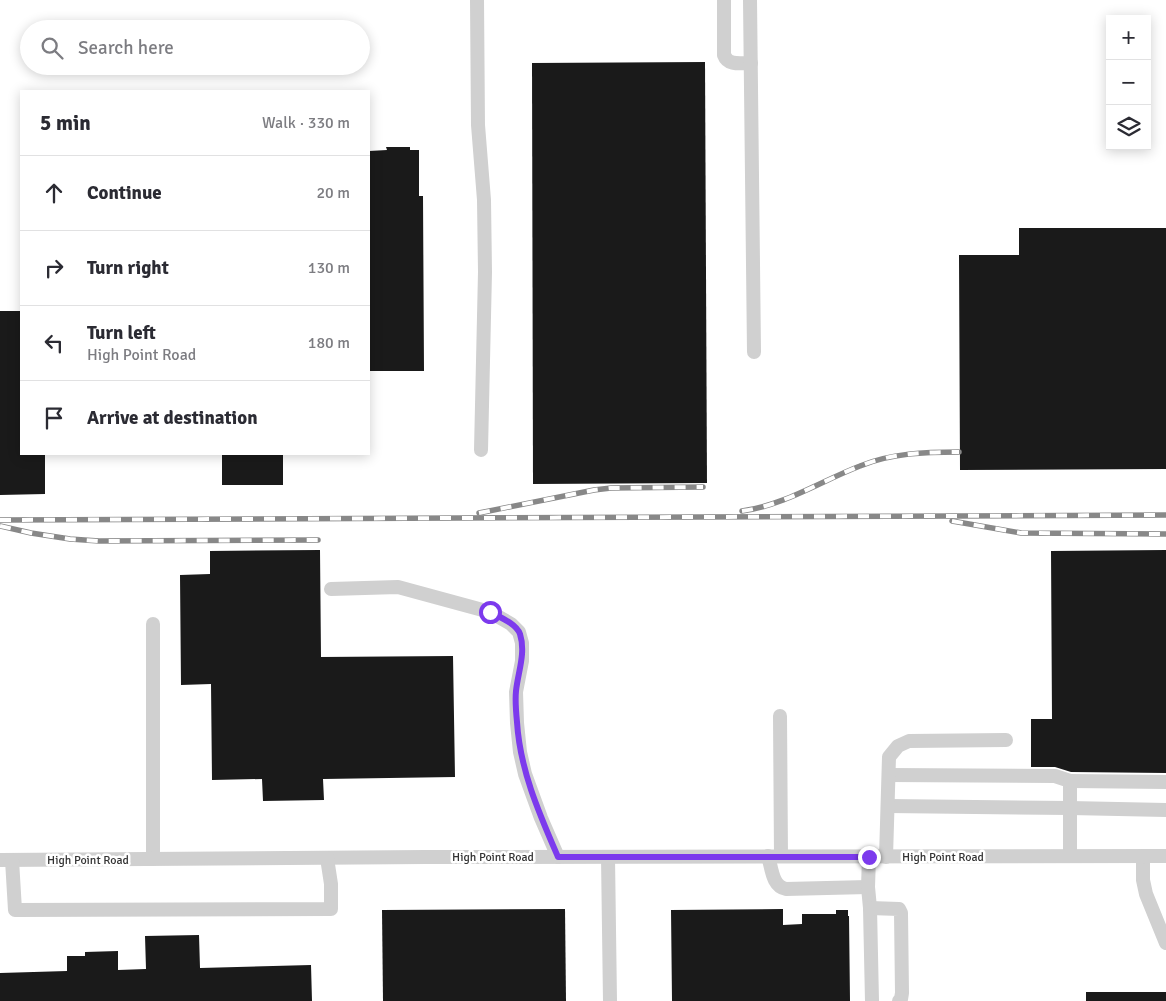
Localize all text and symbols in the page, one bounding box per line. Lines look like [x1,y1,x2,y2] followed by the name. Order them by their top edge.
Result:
[1106,15,1151,150] map controls
[1106,15,1151,60] button: +
[20,20,370,75] search box
[38,34,66,62] icon: search
[78,36,174,60] text: Search here
[1106,60,1151,105] button: −
[1106,105,1151,150] button: layers
[40,110,91,136] text: 5 min
[262,113,350,133] text: Walk · 330 m
[40,179,68,207] icon: ahead
[87,181,162,205] text: Continue
[316,183,350,203] text: 20 m
[40,254,68,282] icon: right
[87,256,169,280] text: Turn right
[308,258,350,278] text: 130 m
[87,321,156,345] text: Turn left
[40,329,68,357] icon: left
[308,333,350,353] text: 180 m
[87,345,196,365] text: High Point Road
[40,404,68,432] icon: arrive
[87,406,258,430] text: Arrive at destination
[479,601,502,624] route start
[858,846,881,869] route end
[452,850,534,865] street label: High Point Road
[902,850,984,865] street label: High Point Road
[47,853,129,868] street label: High Point Road

